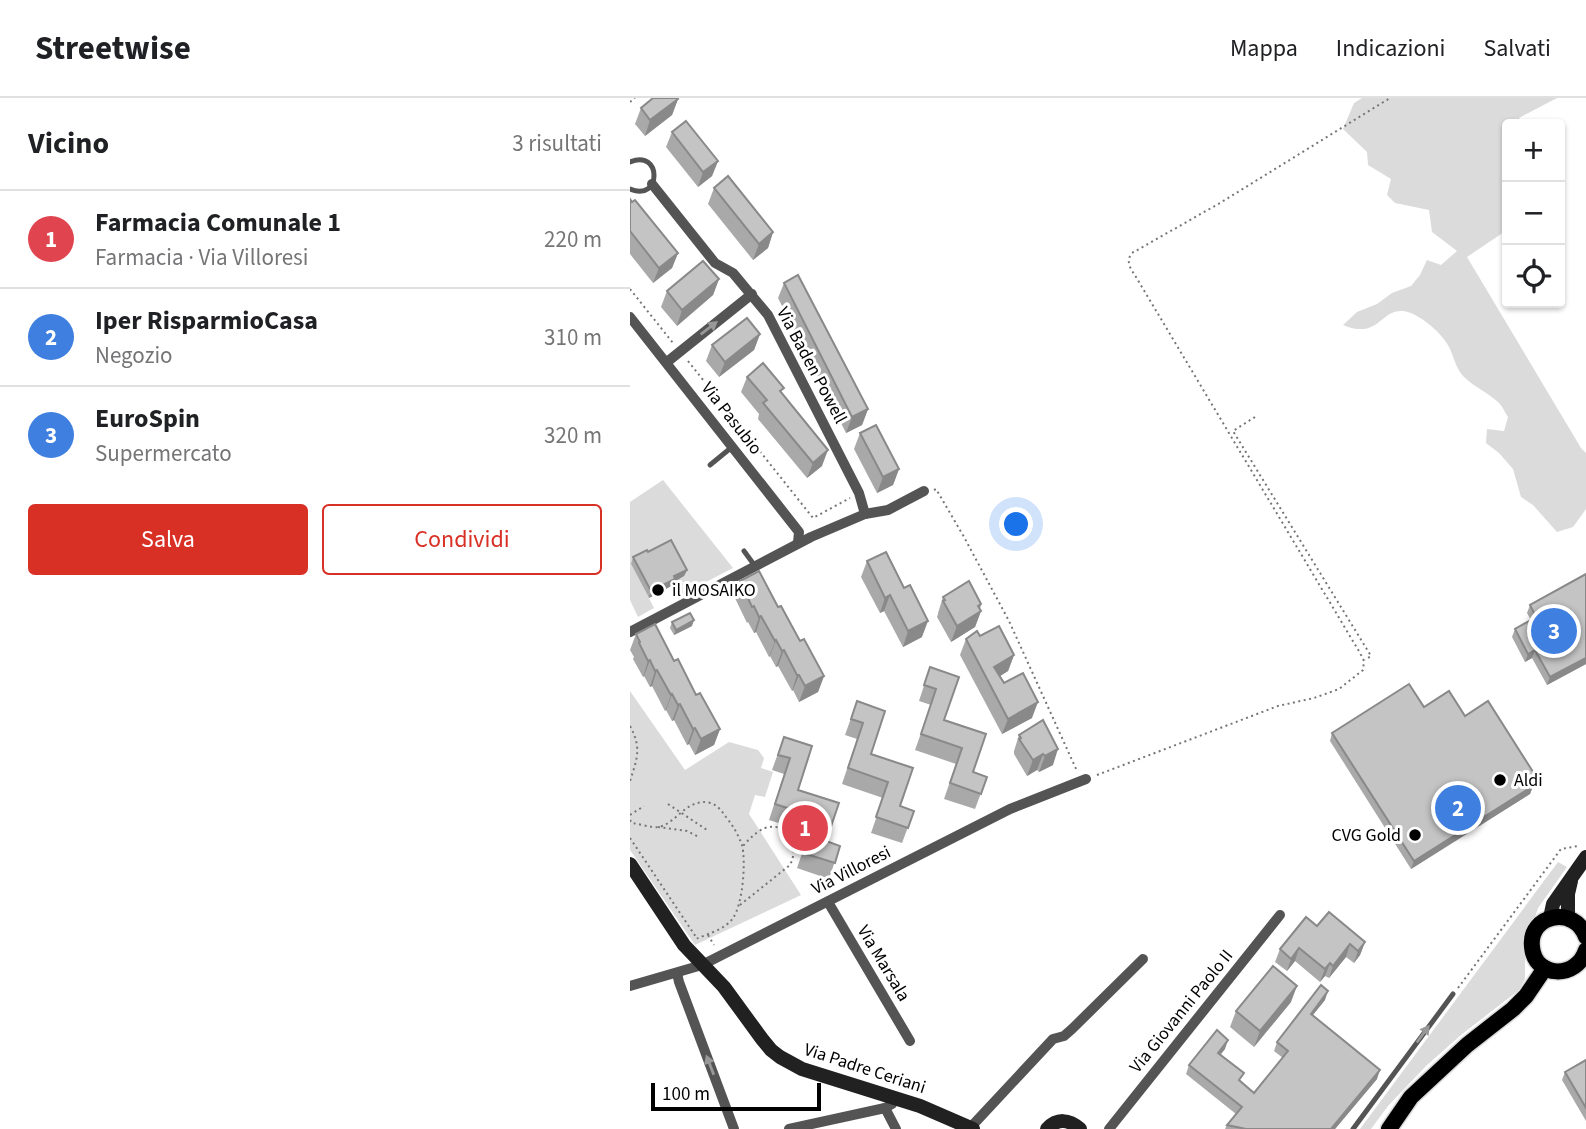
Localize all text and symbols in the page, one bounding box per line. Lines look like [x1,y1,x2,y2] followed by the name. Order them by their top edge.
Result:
[35,25,191,72] text: Streetwise
[1230,31,1298,66] text: Mappa
[1336,31,1445,66] text: Indicazioni
[1483,31,1551,66] text: Salvati
[1502,119,1565,308] map controls
[1502,119,1565,182] button: +
[28,122,109,165] text: Vicino
[512,127,602,160] text: 3 risultati
[1502,182,1565,245] button: −
[95,204,341,241] text: Farmacia Comunale 1
[45,223,57,256] text: 1
[544,223,602,256] text: 220 m
[95,241,308,274] text: Farmacia · Via Villoresi
[1502,245,1565,308] button: locate
[95,302,318,339] text: Iper RisparmioCasa
[770,302,853,428] street label: Via Baden Powell
[45,321,57,354] text: 2
[544,321,602,354] text: 310 m
[701,321,718,336] one-way arrow
[95,339,173,372] text: Negozio
[695,377,768,460] street label: Via Pasubio
[95,400,200,437] text: EuroSpin
[45,419,57,452] text: 3
[544,419,602,452] text: 320 m
[95,437,232,470] text: Supermercato
[28,504,308,575] button: Salva
[322,504,602,575] button: Condividi
[999,507,1033,541] your location
[672,578,756,603] place label: il MOSAIKO
[650,582,666,598] marker: il MOSAIKO
[1531,605,1577,657] pin: 3
[1514,768,1543,793] place label: Aldi
[1492,772,1508,788] marker: Aldi
[1435,782,1481,834] pin: 2
[782,802,828,854] pin: 1
[1332,823,1401,848] place label: CVG Gold
[1407,827,1423,843] marker: CVG Gold
[807,840,895,901] street label: Via Villoresi
[851,920,916,1006] street label: Via Marsala
[1124,944,1239,1078] street label: Via Giovanni Paolo II
[1416,1025,1430,1043] one-way arrow
[801,1037,929,1100] street label: Via Padre Ceriani
[705,1055,716,1076] one-way arrow
[651,1080,821,1112] scale bar
[662,1081,710,1108] text: 100 m

